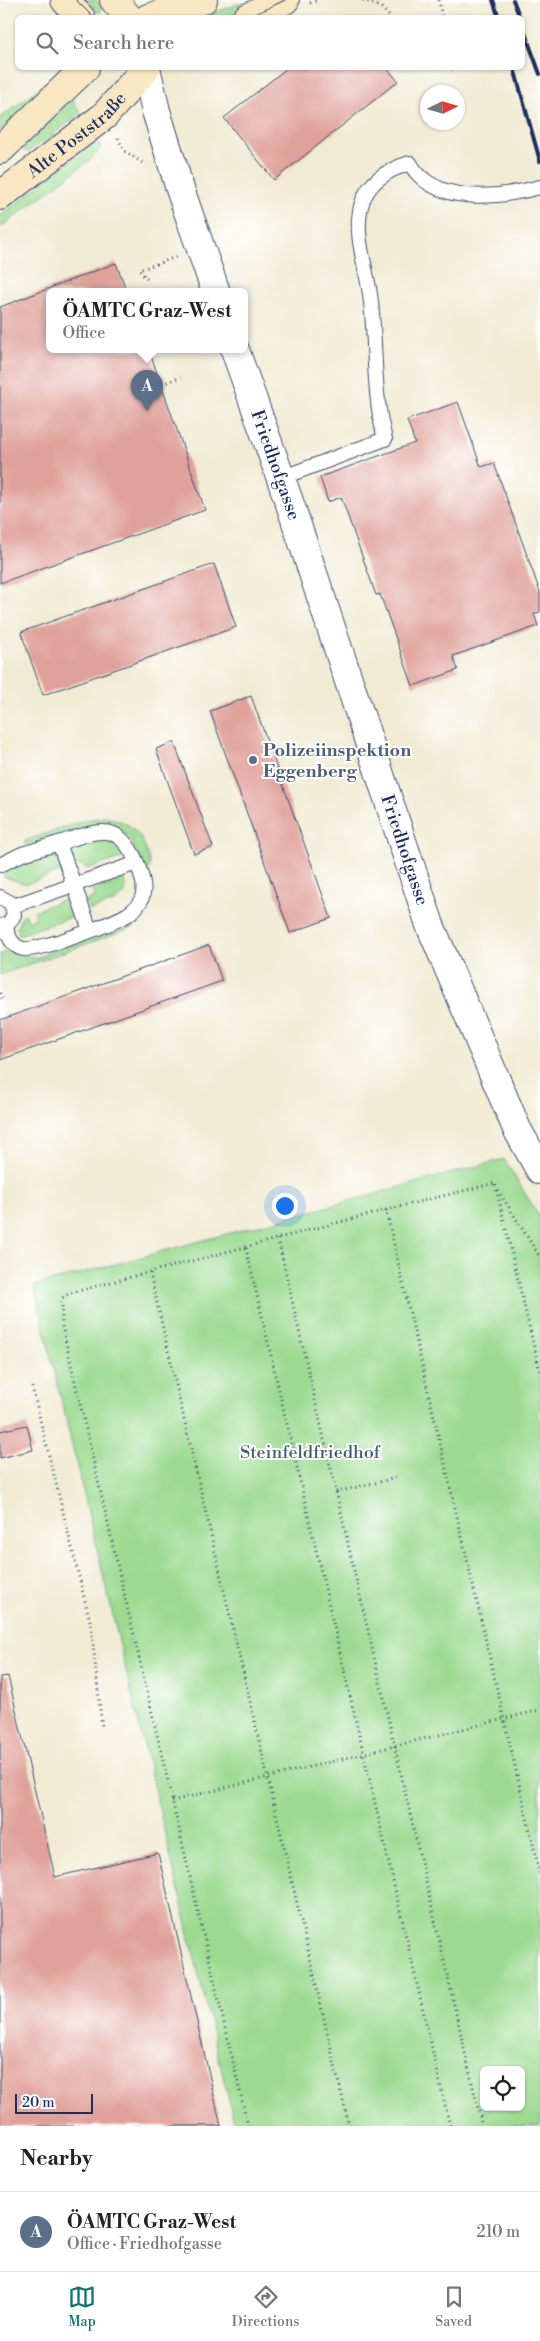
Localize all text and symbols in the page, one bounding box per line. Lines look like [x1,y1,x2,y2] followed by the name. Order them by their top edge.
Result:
[15,15,525,70] search box
[33,29,61,57] icon: search
[73,31,174,55] text: Search here
[420,85,465,130] north arrow
[21,87,131,183] street label: Alte Poststraße
[46,288,248,353] popup
[62,299,232,323] text: ÖAMTC Graz-West
[62,323,105,343] text: Office
[131,370,163,411] pin: A
[246,407,306,523] street label: Friedhofgasse
[263,739,411,783] place label: Polizeiinspektion Eggenberg
[247,754,259,766] marker: Polizeiinspektion Eggenberg
[376,791,434,908] street label: Friedhofgasse
[272,1193,298,1219] your location
[240,1441,382,1464] park label: Steinfeldfriedhof
[480,2066,525,2111] map controls
[480,2066,525,2111] button: locate
[15,2091,92,2114] scale bar
[22,2094,54,2112] text: 20 m
[20,2146,93,2172] text: Nearby
[67,2210,236,2234] text: ÖAMTC Graz-West
[30,2222,42,2242] text: A
[476,2222,520,2242] text: 210 m
[67,2234,222,2254] text: Office · Friedhofgasse
[68,2283,96,2331] tab: Map
[232,2283,299,2331] tab: Directions
[435,2283,472,2331] tab: Saved

